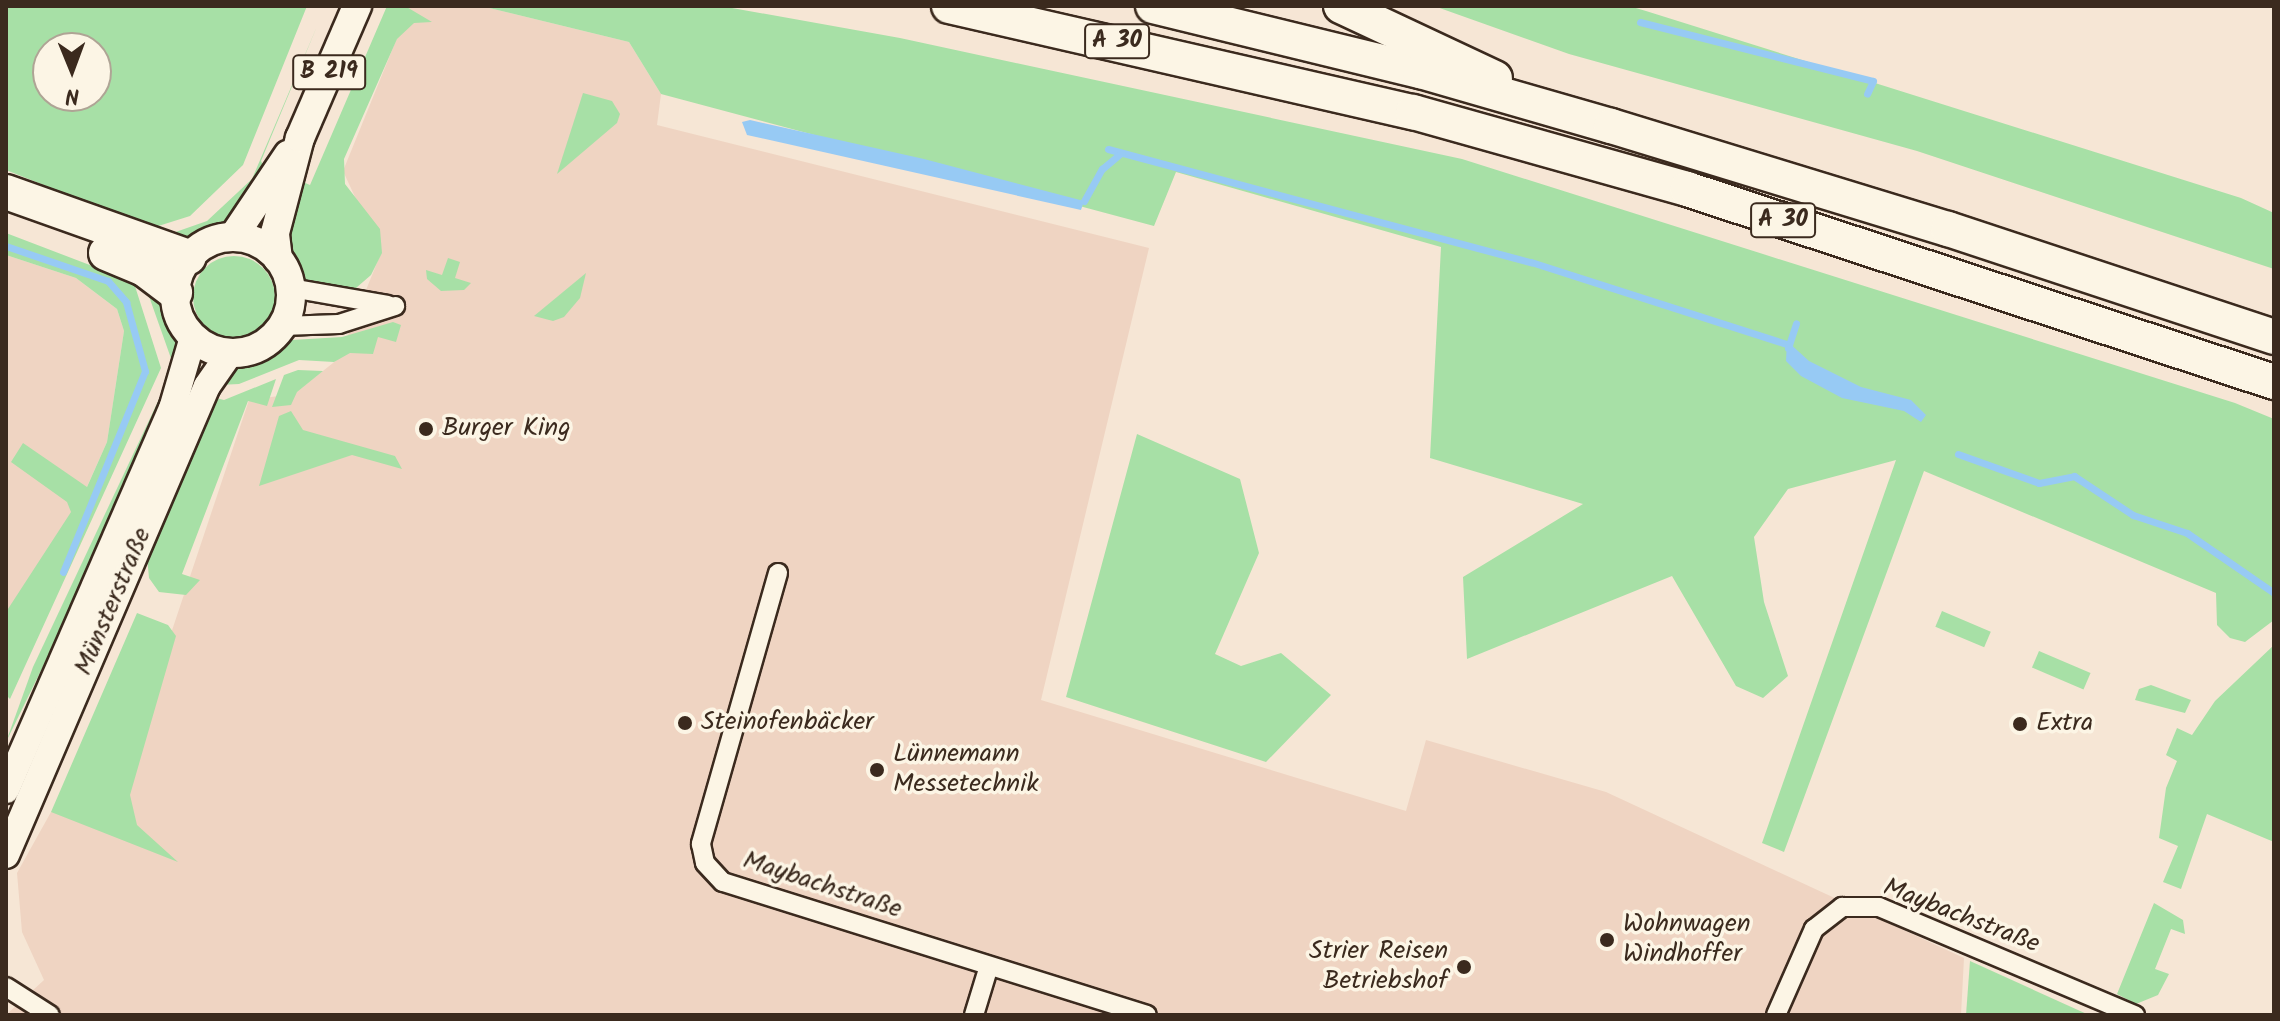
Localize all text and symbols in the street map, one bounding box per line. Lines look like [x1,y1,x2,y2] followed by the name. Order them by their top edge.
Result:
[1083,21,1151,61] road number: A 30
[32,32,112,112] north arrow
[291,52,367,92] road number: B 219
[65,77,80,112] text: N
[1749,200,1817,240] road number: A 30
[442,413,571,445] place label: Burger King
[417,420,435,438] marker: Burger King
[69,524,159,680] street label: Münsterstraße
[701,707,874,739] place label: Steinofenbäcker
[2036,708,2093,740] place label: Extra
[676,714,694,732] marker: Steinofenbäcker
[2011,715,2029,733] marker: Extra
[893,739,1039,800] place label: Lünnemann Messetechnik
[868,761,886,779] marker: Lünnemann Messetechnik
[739,846,905,926] street label: Maybachstraße
[1878,873,2044,961] street label: Maybachstraße
[1623,909,1751,970] place label: Wohnwagen Windhoffer
[1598,931,1616,949] marker: Wohnwagen Windhoffer
[1309,936,1448,998] place label: Strier Reisen Betriebshof
[1455,958,1473,976] marker: Strier Reisen Betriebshof

